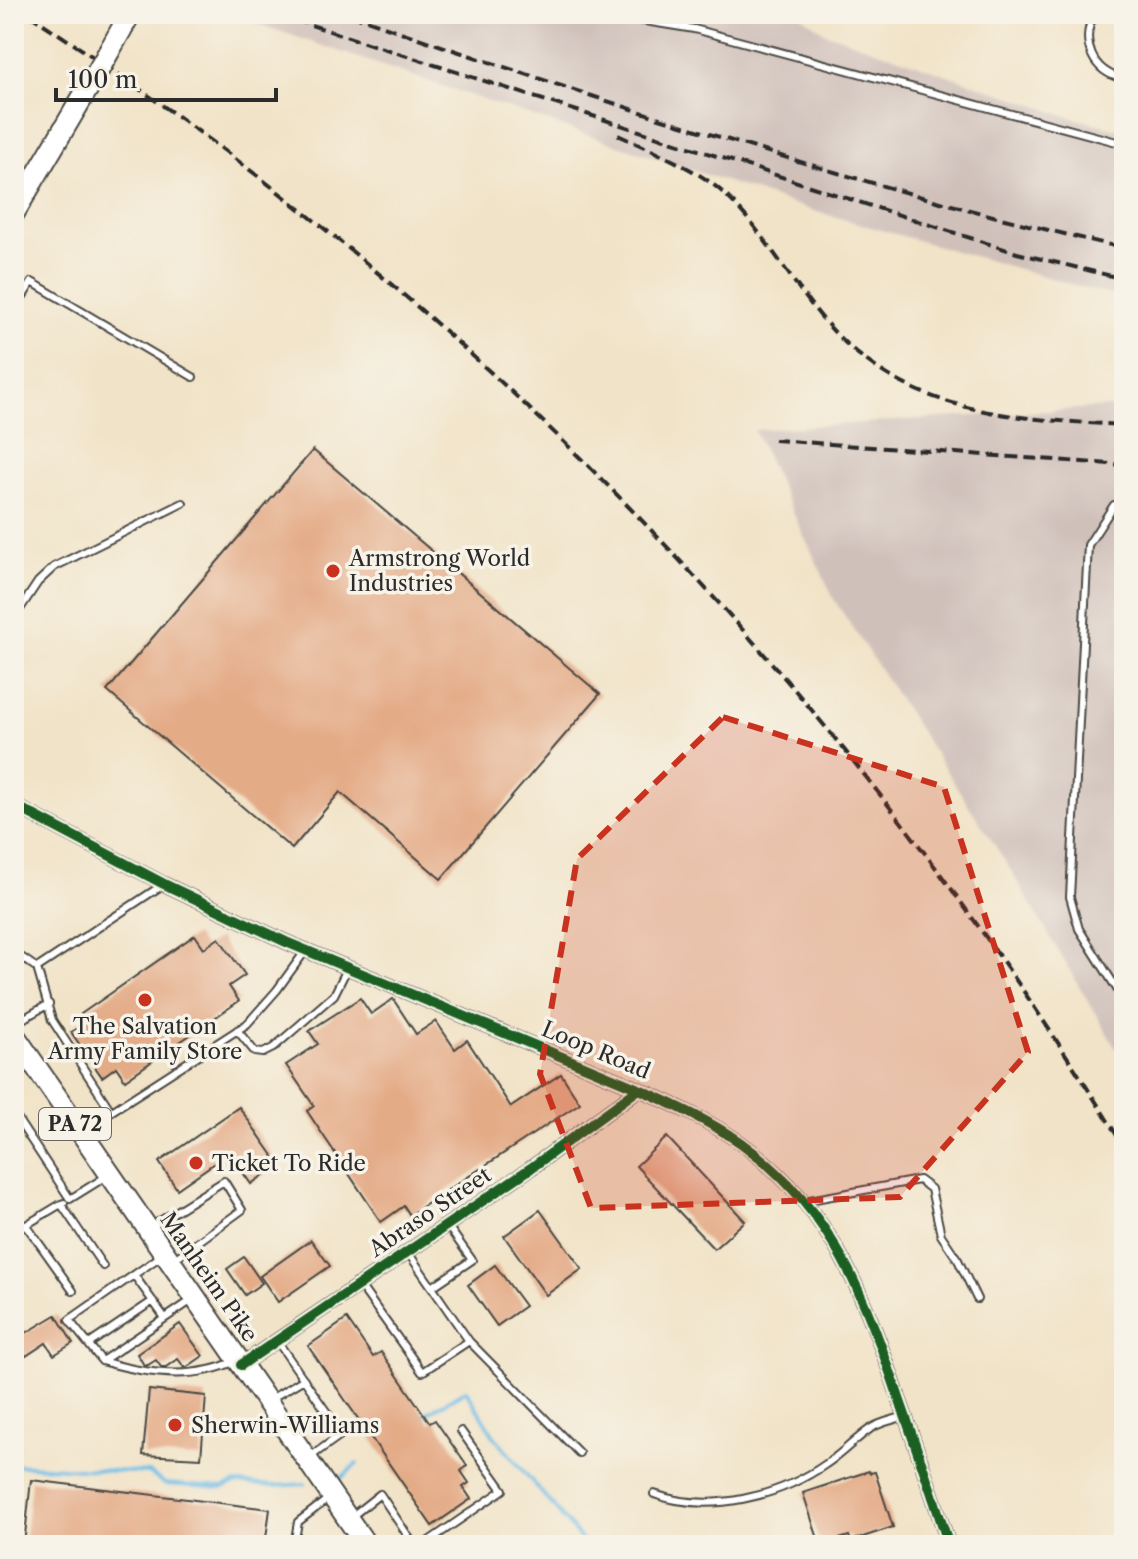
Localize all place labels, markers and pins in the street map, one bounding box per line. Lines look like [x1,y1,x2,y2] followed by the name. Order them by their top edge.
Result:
[348,545,530,597] place label: Armstrong World Industries
[324,562,342,580] marker: Armstrong World Industries
[136,991,154,1009] marker: The Salvation Army Family Store
[47,1013,242,1065] place label: The Salvation Army Family Store
[212,1150,366,1177] place label: Ticket To Ride
[187,1154,205,1172] marker: Ticket To Ride
[191,1412,379,1439] place label: Sherwin-Williams
[166,1416,184,1434] marker: Sherwin-Williams

